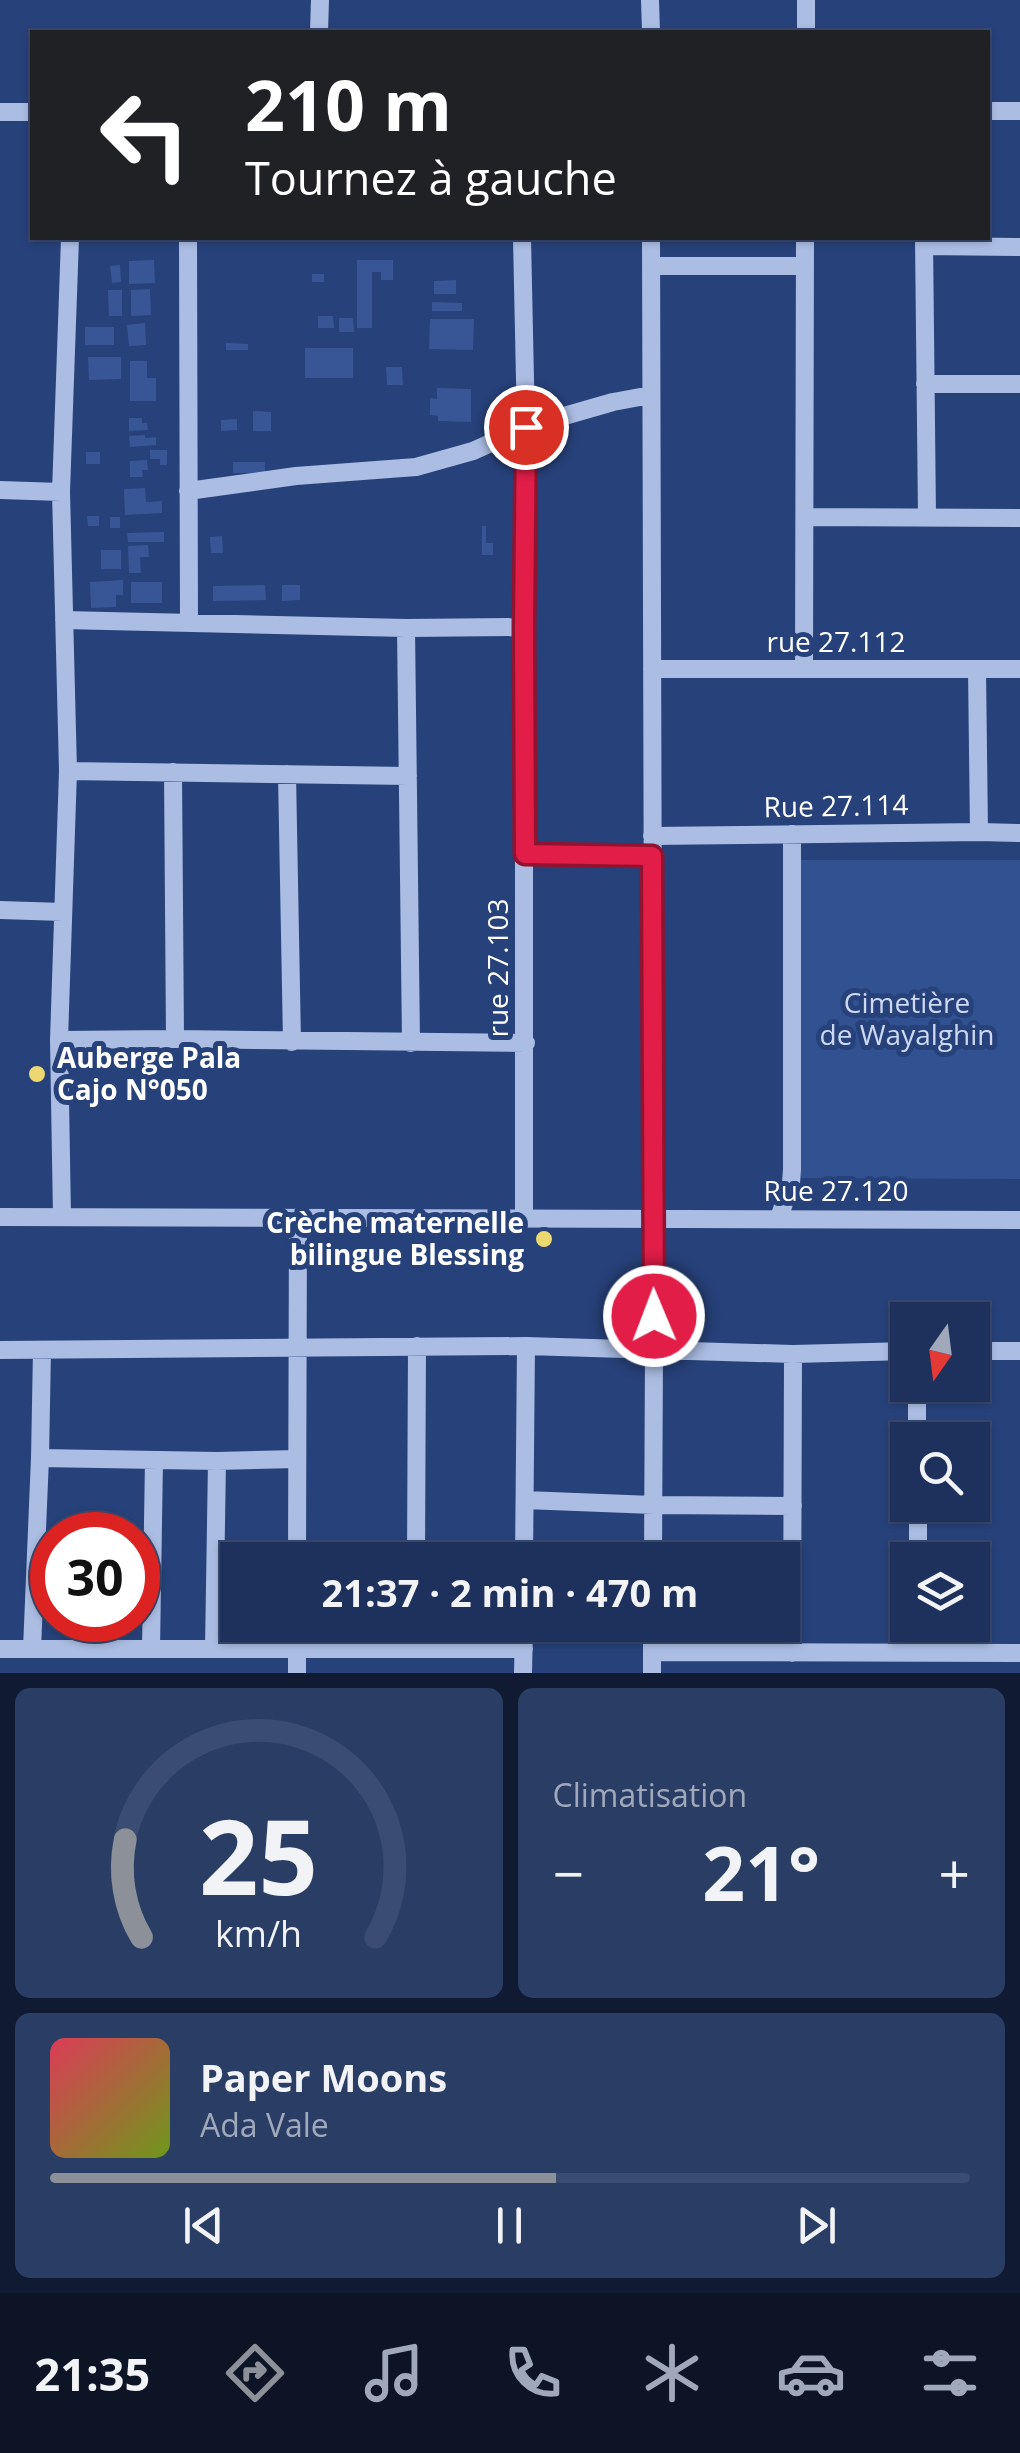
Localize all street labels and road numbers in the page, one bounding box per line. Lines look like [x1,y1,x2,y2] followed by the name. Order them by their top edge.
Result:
[766,622,906,660] street label: rue 27.112
[763,785,909,825] street label: Rue 27.114
[478,898,516,1038] street label: rue 27.103
[764,1171,908,1209] street label: Rue 27.120

